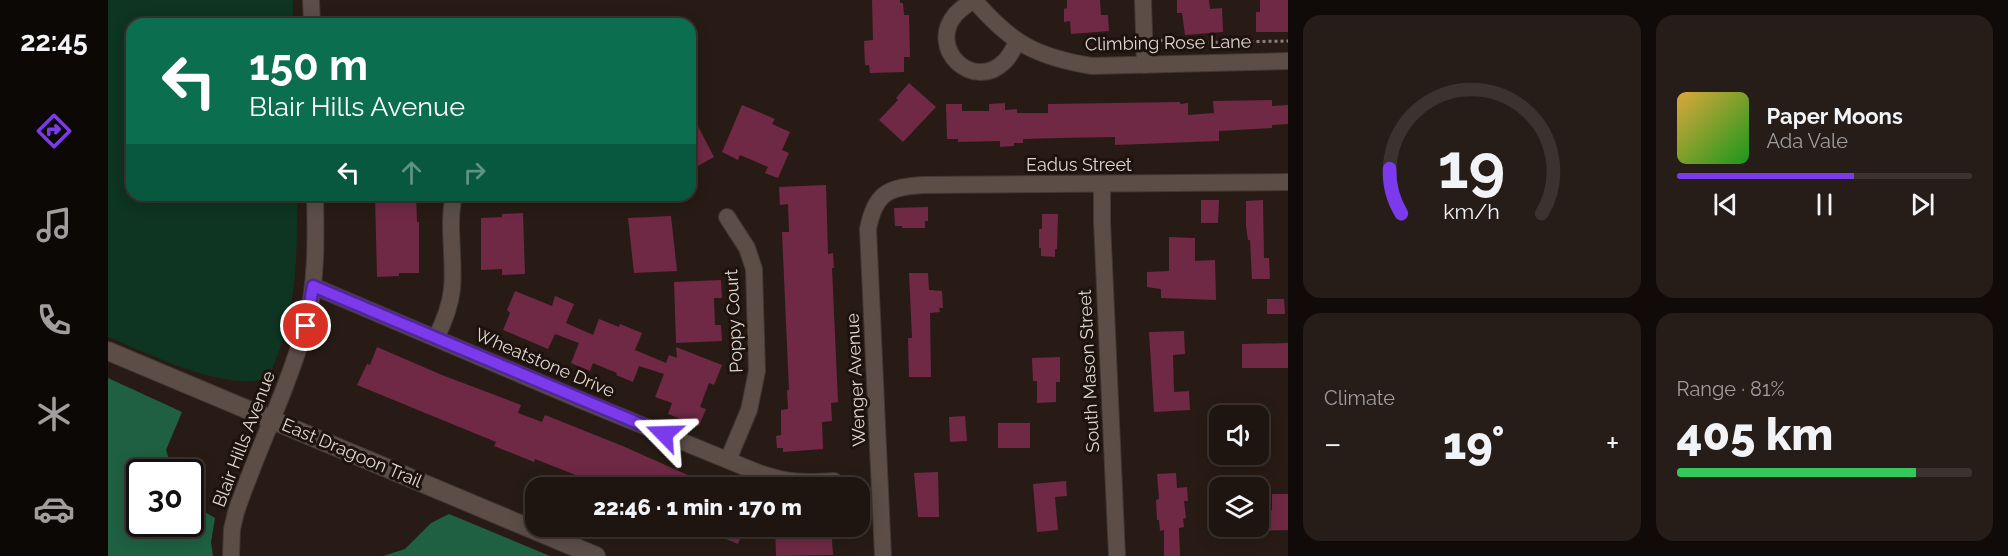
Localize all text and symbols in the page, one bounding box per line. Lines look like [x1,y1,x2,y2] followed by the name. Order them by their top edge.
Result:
[20,26,88,57] text: 22:45
[1085,31,1252,54] street label: Climbing Rose Lane
[249,41,368,90] text: 150 m
[150,42,228,120] icon: left
[249,91,465,122] text: Blair Hills Avenue
[1767,103,1903,129] text: Paper Moons
[33,110,75,152] icon: directions
[1438,129,1506,203] text: 19
[1767,129,1848,153] text: Ada Vale
[1026,154,1132,175] street label: Eadus Street
[332,156,365,189] icon: left
[395,156,428,189] icon: ahead
[458,156,491,189] icon: right
[1709,188,1742,221] icon: previous
[1808,188,1841,221] icon: pause
[1906,188,1939,221] icon: next
[1443,199,1500,224] text: km/h
[33,204,75,246] icon: music
[720,269,747,373] street label: Poppy Court
[1074,289,1103,453] street label: South Mason Street
[33,299,75,341] icon: phone
[280,300,331,351] pin
[289,309,322,342] icon: arrive
[841,312,869,447] street label: Wenger Avenue
[472,324,619,402] street label: Wheatstone Drive
[208,367,279,510] street label: Blair Hills Avenue
[1677,377,1785,401] text: Range · 81%
[1324,386,1395,410] text: Climate
[33,393,75,435] icon: climate
[632,402,696,466] position arrow
[1209,405,1269,537] map controls
[1209,405,1269,465] button: sound
[1677,408,1833,461] text: 405 km
[279,413,426,492] street label: East Dragoon Trail
[1443,417,1505,470] text: 19°
[1324,424,1342,463] text: −
[1606,424,1620,463] text: +
[126,459,204,537] speed limit sign: 30
[1209,477,1269,537] button: layers
[33,488,75,530] icon: car
[593,494,802,520] text: 22:46 · 1 min · 170 m

